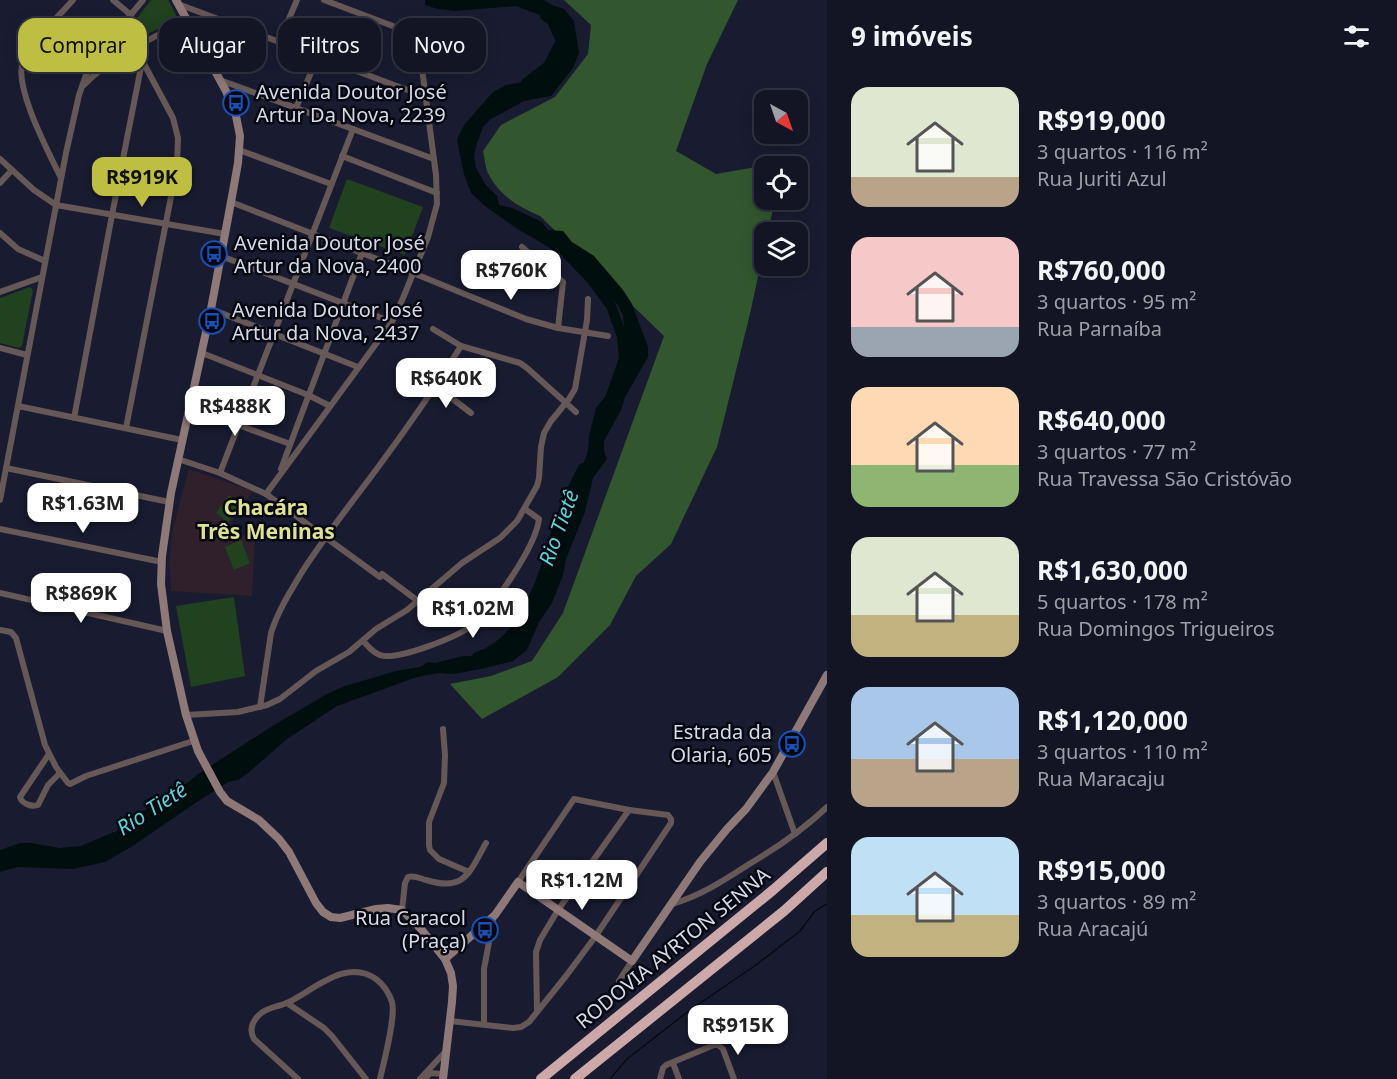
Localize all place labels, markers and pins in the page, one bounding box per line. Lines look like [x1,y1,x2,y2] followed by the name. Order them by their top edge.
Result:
[256,78,447,128] place label: Avenida Doutor José Artur Da Nova, 2239
[221,88,251,118] bus stop icon: Avenida Doutor José Artur Da Nova, 2239
[93,157,191,208] pin: R$919K
[234,229,425,279] place label: Avenida Doutor José Artur da Nova, 2400
[199,239,229,269] bus stop icon: Avenida Doutor José Artur da Nova, 2400
[462,250,560,301] pin: R$760K
[232,296,423,346] place label: Avenida Doutor José Artur da Nova, 2437
[197,306,227,336] bus stop icon: Avenida Doutor José Artur da Nova, 2437
[397,358,495,409] pin: R$640K
[186,386,284,437] pin: R$488K
[28,483,138,534] pin: R$1.63M
[32,573,130,624] pin: R$869K
[418,588,528,639] pin: R$1.02M
[670,718,772,768] place label: Estrada da Olaria, 605
[777,729,807,759] bus stop icon: Estrada da Olaria, 605
[527,860,637,911] pin: R$1.12M
[355,904,466,954] place label: Rua Caracol (Praça)
[470,915,500,945] bus stop icon: Rua Caracol (Praça)
[689,1005,787,1056] pin: R$915K

